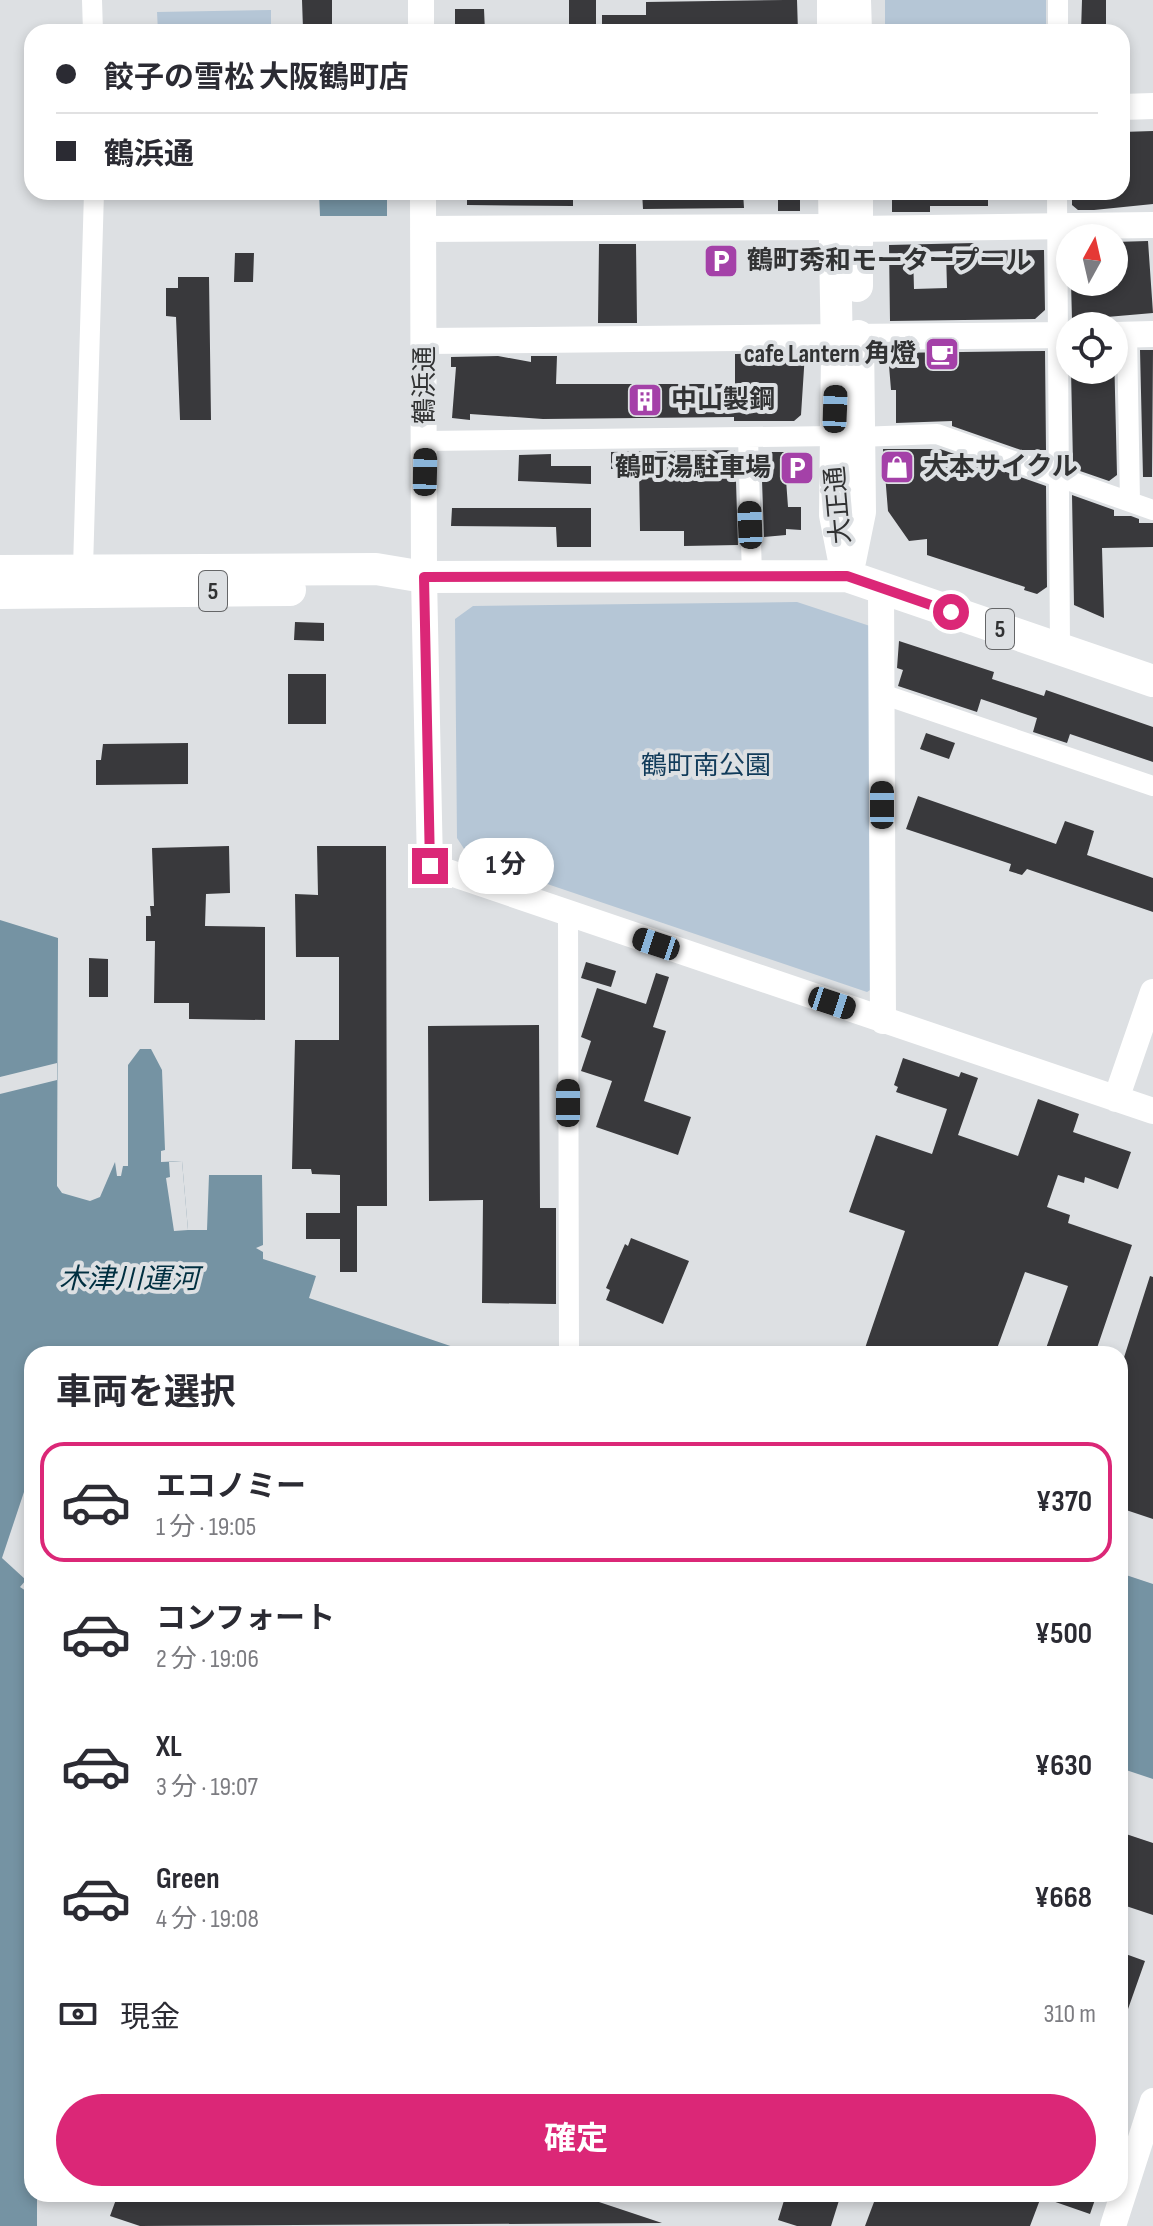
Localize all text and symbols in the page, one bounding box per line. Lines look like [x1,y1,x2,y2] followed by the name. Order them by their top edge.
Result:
[104,60,409,96] text: 餃子の雪松 大阪鶴町店
[104,137,194,173] text: 鶴浜通
[1056,224,1128,296] north arrow
[1056,224,1128,384] map controls
[702,242,740,280] parking icon: 鶴町秀和モータープール
[747,246,1031,277] place label: 鶴町秀和モータープール
[1056,312,1128,384] button: locate
[923,335,961,373] cafe icon: cafe Lantern 角燈
[744,339,916,370] place label: cafe Lantern 角燈
[410,346,441,424] street label: 鶴浜通
[626,381,664,419] building icon: 中山製鋼
[671,385,775,416] place label: 中山製鋼
[822,385,848,433] car
[413,448,437,496] car
[878,448,916,486] shop icon: 大本サイクル
[778,449,816,487] parking icon: 鶴町湯駐車場
[923,452,1078,483] place label: 大本サイクル
[615,453,771,484] place label: 鶴町湯駐車場
[820,465,858,545] street label: 大正通
[737,501,763,549] car
[199,571,227,611] road number: 5
[933,594,969,630] route start
[986,609,1014,649] road number: 5
[641,751,771,782] park label: 鶴町南公園
[870,781,894,829] car
[458,838,554,894] callout: 1 分
[412,848,448,884] route end
[486,850,526,881] text: 1 分
[629,925,683,963] car
[805,984,859,1022] car
[556,1079,580,1127] car
[59,1263,204,1296] water label: 木津川運河
[56,1372,236,1415] text: 車両を選択
[60,1466,132,1538] icon: car
[156,1469,306,1505] text: エコノミー
[1036,1484,1092,1520] text: ¥370
[156,1512,256,1543] text: 1 分 · 19:05
[60,1598,132,1670] icon: car
[156,1601,335,1637] text: コンフォート
[1035,1616,1092,1652] text: ¥500
[156,1644,259,1675] text: 2 分 · 19:06
[156,1729,182,1765] text: XL
[60,1730,132,1802] icon: car
[1035,1748,1092,1784] text: ¥630
[156,1772,258,1803] text: 3 分 · 19:07
[156,1861,220,1897] text: Green
[60,1862,132,1934] icon: car
[1034,1880,1092,1916] text: ¥668
[156,1904,259,1935] text: 4 分 · 19:08
[56,1992,100,2036] icon: cash
[1044,1999,1096,2030] text: 310 m
[120,2000,180,2036] text: 現金
[56,2094,1096,2186] button: 確定

